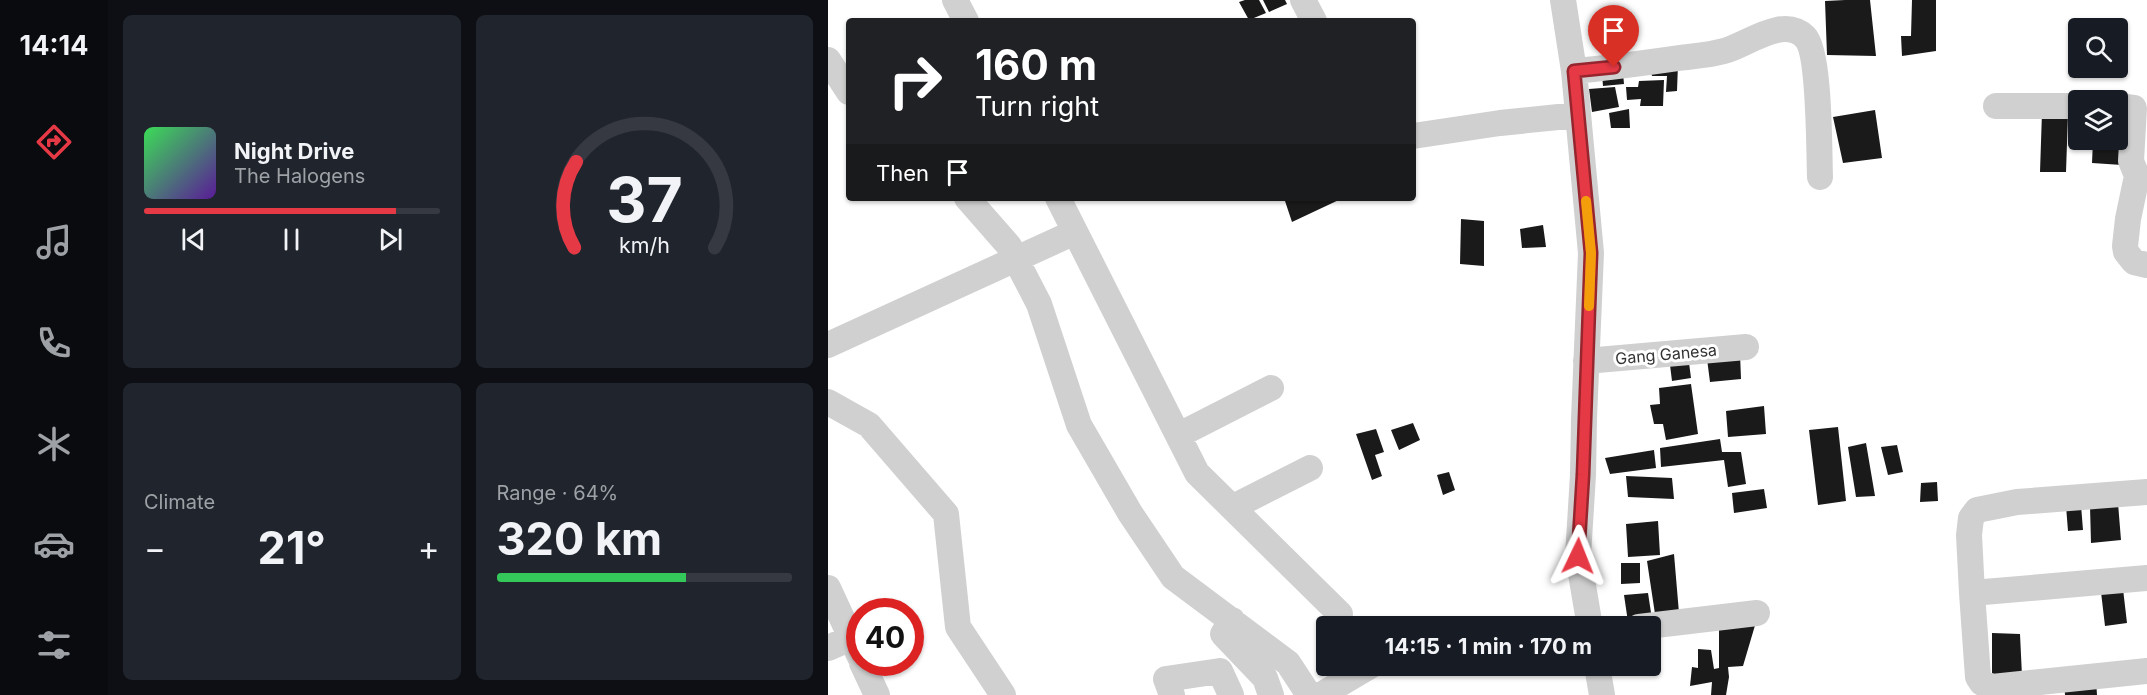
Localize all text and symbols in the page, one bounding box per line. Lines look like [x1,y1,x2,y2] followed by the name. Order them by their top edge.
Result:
[1588,5,1639,67] pin
[1597,14,1630,47] icon: arrive
[2068,18,2128,150] map controls
[2068,18,2128,78] button: search
[20,29,88,62] text: 14:14
[975,39,1097,90] text: 160 m
[876,42,954,120] icon: right
[975,90,1099,123] text: Turn right
[2068,90,2128,150] button: layers
[33,121,75,163] icon: directions
[234,138,354,164] text: Night Drive
[941,156,974,189] icon: arrive
[876,160,929,186] text: Then
[606,163,683,238] text: 37
[234,164,365,188] text: The Halogens
[33,221,75,263] icon: music
[177,223,210,256] icon: previous
[275,223,308,256] icon: pause
[374,223,407,256] icon: next
[619,233,670,259] text: km/h
[33,322,75,364] icon: phone
[1614,340,1718,368] street label: Gang Ganesa
[33,423,75,465] icon: climate
[497,481,618,505] text: Range · 64%
[144,490,215,514] text: Climate
[497,511,662,566] text: 320 km
[258,520,326,575] text: 21°
[33,523,75,565] icon: car
[1546,524,1610,588] position arrow
[144,528,166,568] text: −
[418,528,440,568] text: +
[846,598,924,676] speed limit sign: 40
[33,624,75,666] icon: filters
[1385,633,1592,659] text: 14:15 · 1 min · 170 m

